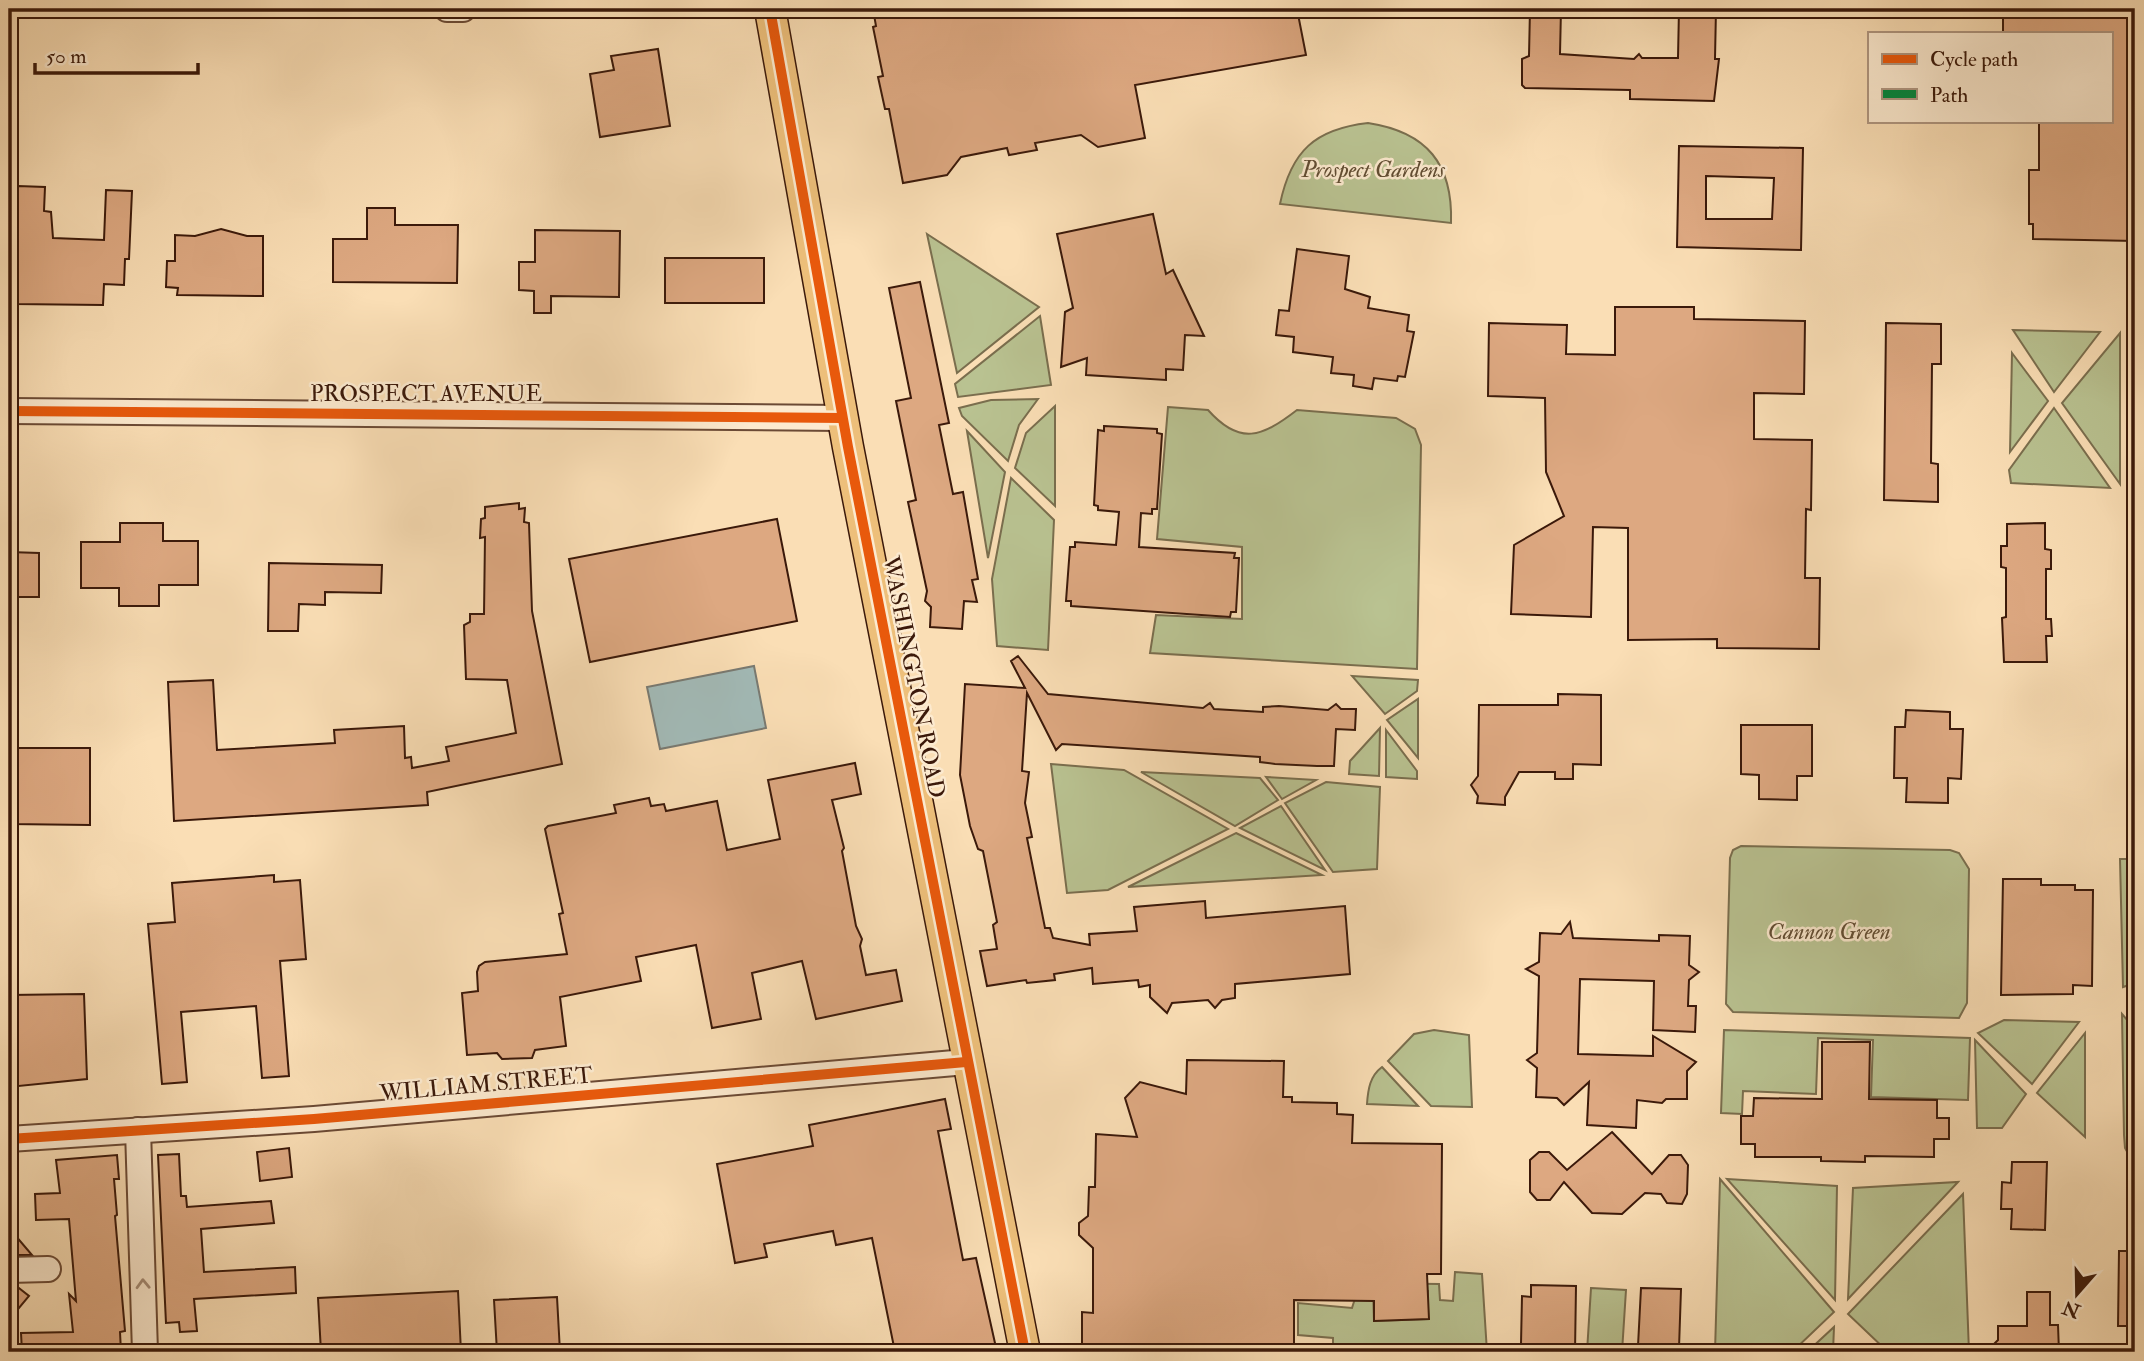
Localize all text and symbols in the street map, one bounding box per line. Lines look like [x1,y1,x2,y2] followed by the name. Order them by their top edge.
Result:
[35,32,198,76] scale bar
[1868,32,2112,122] legend
[46,43,87,70] text: 50 m
[1930,46,2018,73] text: Cycle path
[1930,82,1968,109] text: Path
[1300,155,1445,184] park label: Prospect Gardens
[310,379,542,408] street label: PROSPECT AVENUE
[876,553,952,800] street label: WASHINGTON ROAD
[1767,917,1891,946] park label: Cannon Green
[377,1060,594,1108] street label: WILLIAM STREET
[2042,1260,2112,1330] north arrow
[135,1278,151,1289] one-way arrow
[2059,1295,2085,1324] text: N

